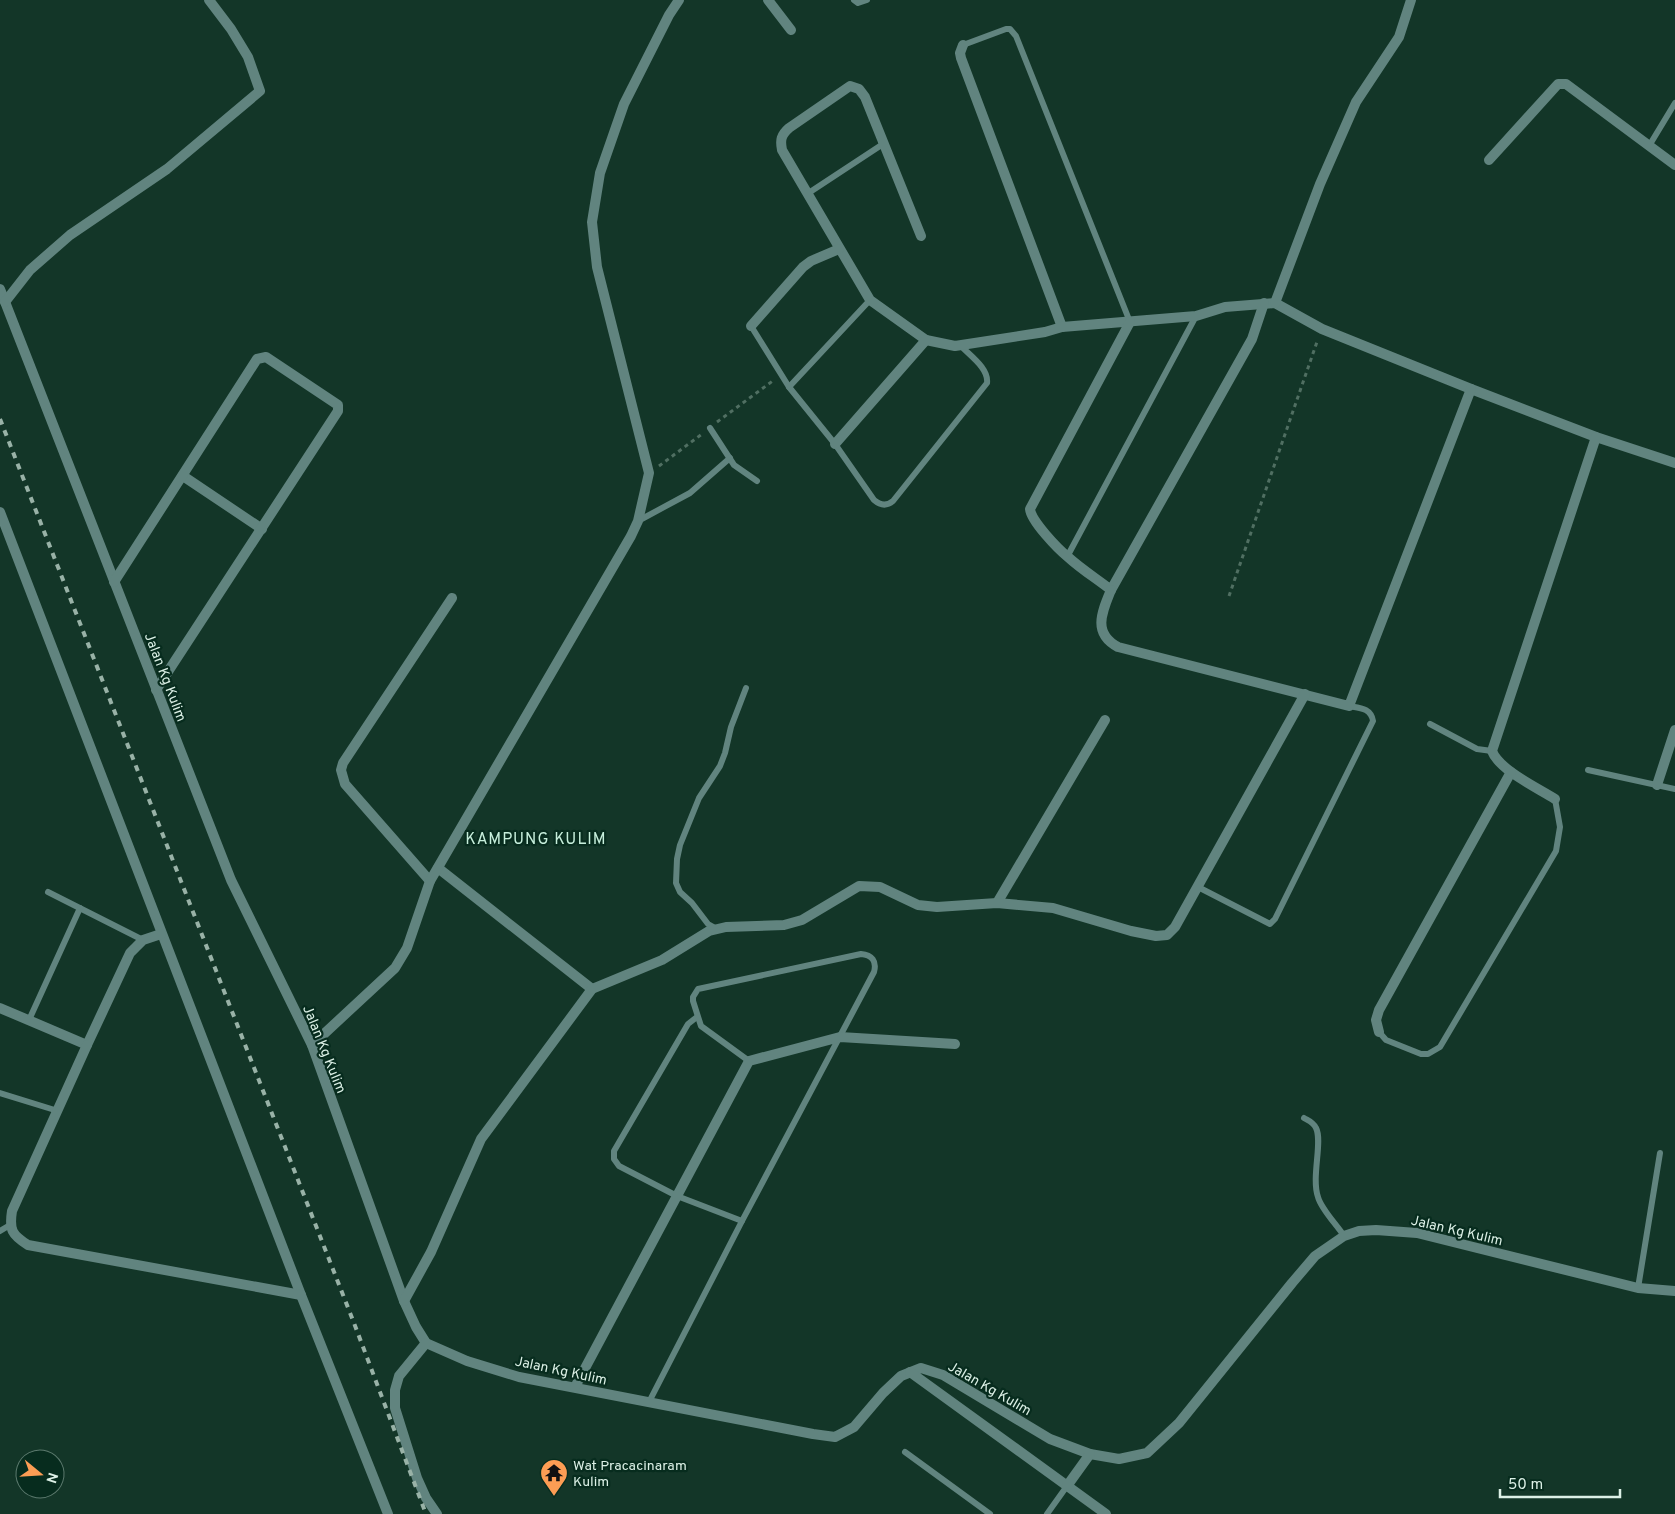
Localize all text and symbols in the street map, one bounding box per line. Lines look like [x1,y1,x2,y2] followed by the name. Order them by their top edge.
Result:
[140,631,189,724] street label: Jalan Kg Kulim
[465,830,607,850] district label: KAMPUNG KULIM
[298,1003,349,1096] street label: Jalan Kg Kulim
[1409,1213,1504,1250] street label: Jalan Kg Kulim
[513,1353,608,1390] street label: Jalan Kg Kulim
[944,1359,1034,1420] street label: Jalan Kg Kulim
[15,1449,65,1499] north arrow
[539,1458,569,1497] temple icon: Wat Pracacinaram Kulim
[573,1458,687,1491] place label: Wat Pracacinaram Kulim
[1500,1466,1620,1498] scale bar
[41,1470,61,1485] text: N
[1508,1476,1543,1495] text: 50 m

